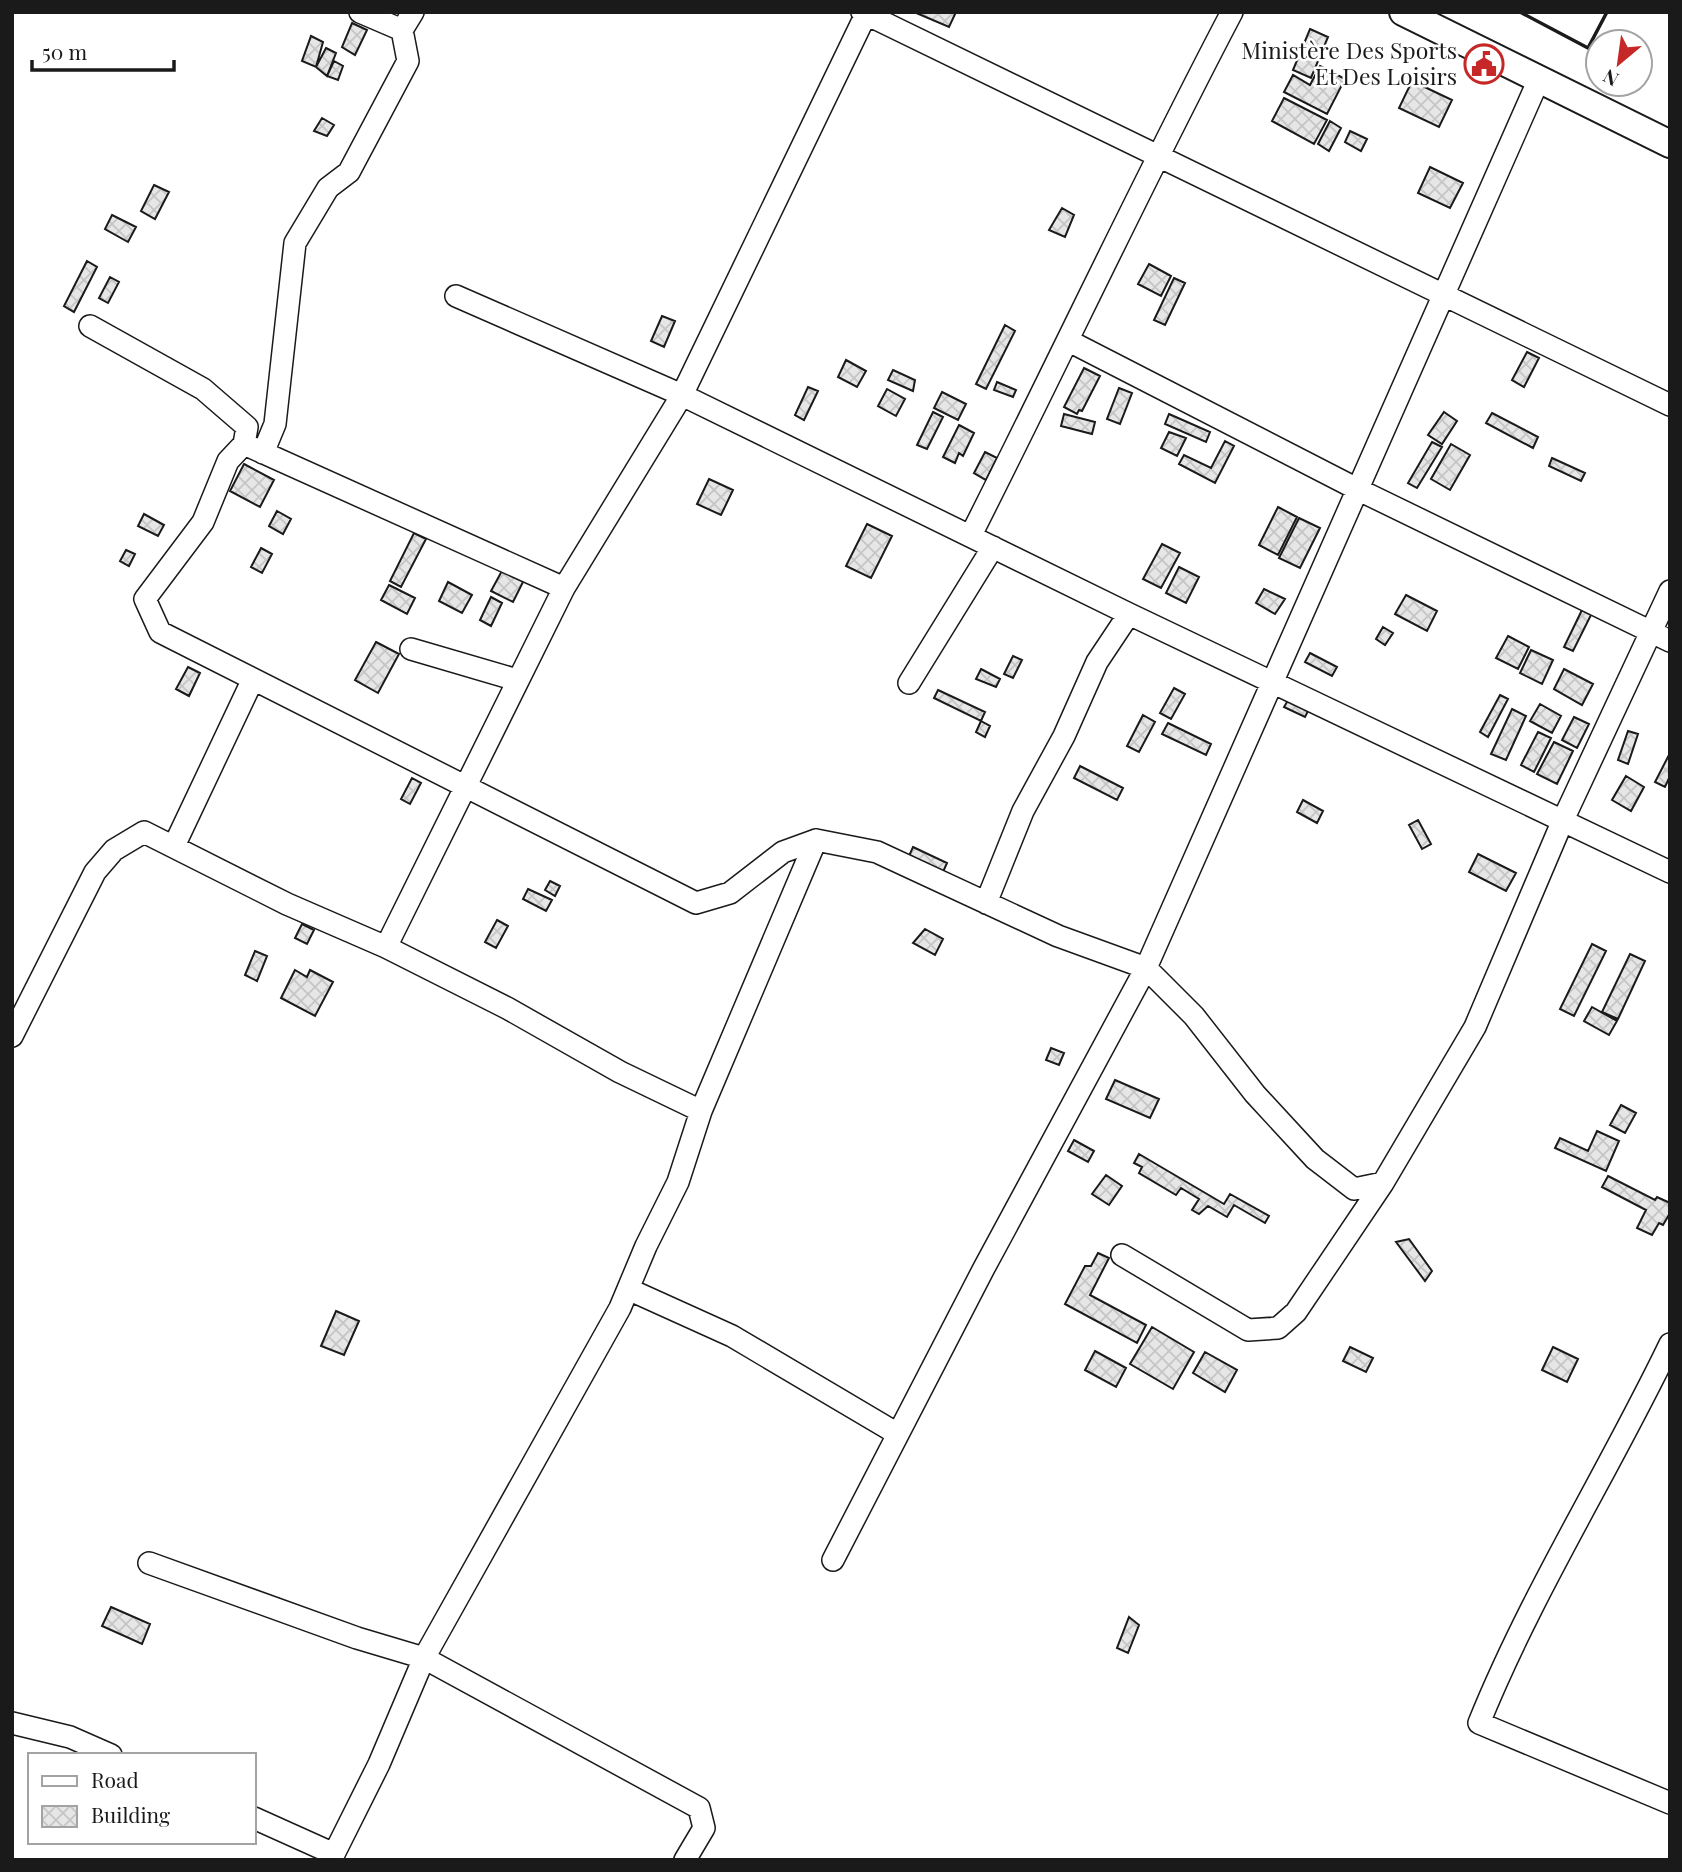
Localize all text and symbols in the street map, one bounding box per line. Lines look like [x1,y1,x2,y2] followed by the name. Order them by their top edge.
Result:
[32,28,173,72] scale bar
[1584,28,1654,98] north arrow
[1241,34,1457,91] place label: Ministère Des Sports Et Des Loisirs
[42,37,88,65] text: 50 m
[1463,43,1505,85] public building icon: Ministère Des Sports Et Des Loisirs
[1598,64,1623,93] text: N
[28,1753,256,1844] legend
[91,1765,139,1793] text: Road
[91,1800,170,1828] text: Building

